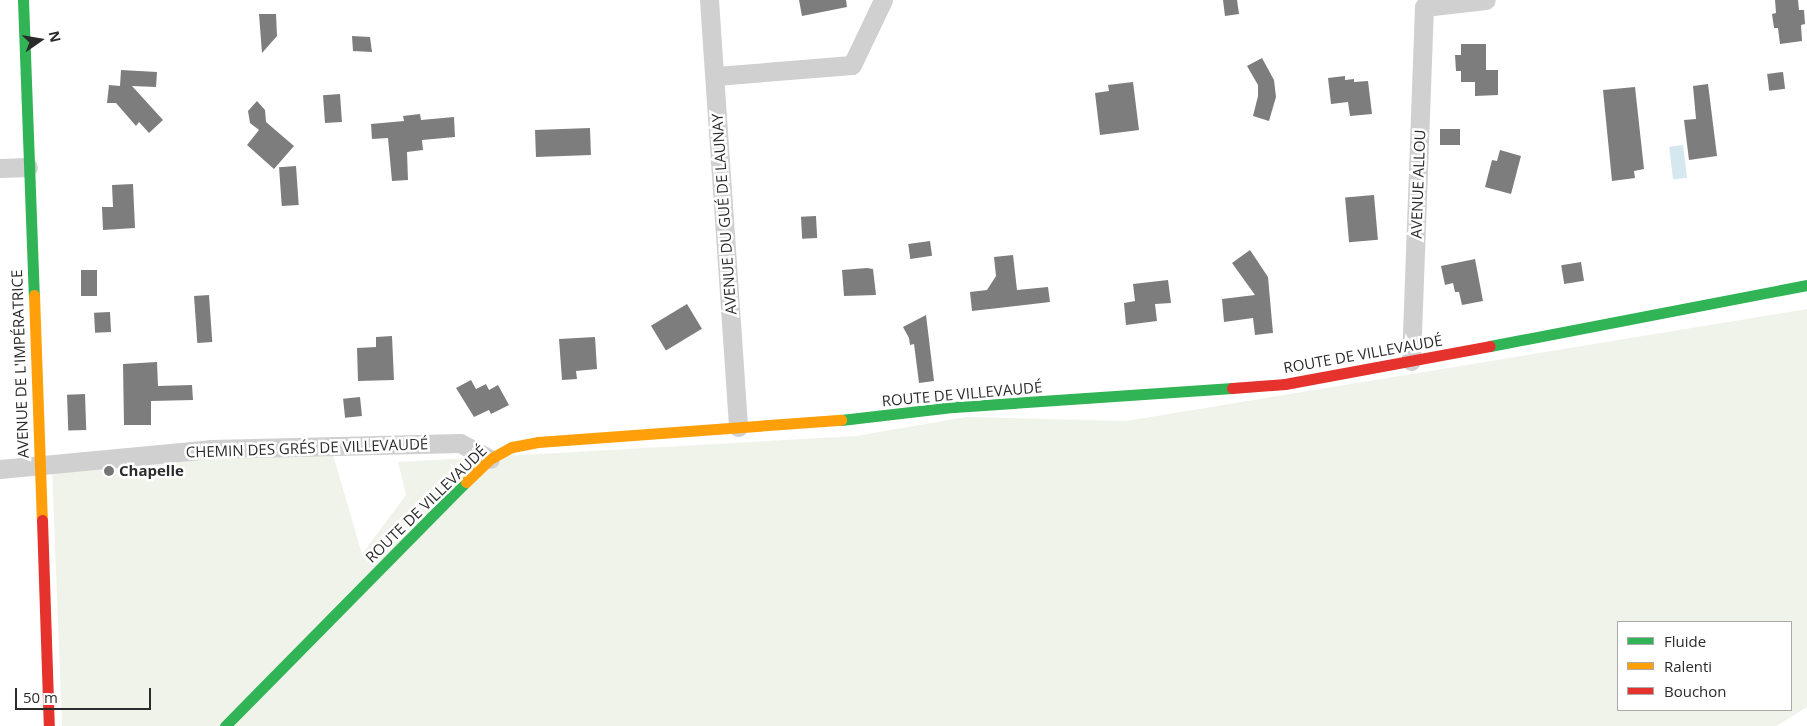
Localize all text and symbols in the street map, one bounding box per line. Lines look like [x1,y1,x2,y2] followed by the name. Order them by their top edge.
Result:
[15,15,65,65] north arrow
[45,29,66,44] text: N
[708,113,740,315] street label: AVENUE DU GUÉ DE LAUNAY
[1407,129,1429,239] street label: AVENUE ALLOU
[8,269,32,459] street label: AVENUE DE L'IMPÉRATRICE
[1282,331,1444,377] street label: ROUTE DE VILLEVAUDÉ
[881,378,1043,410] street label: ROUTE DE VILLEVAUDÉ
[186,435,428,461] street label: CHEMIN DES GRÉS DE VILLEVAUDÉ
[362,442,490,566] street label: ROUTE DE VILLEVAUDÉ
[119,462,184,480] place label: Chapelle
[103,465,115,477] marker: Chapelle
[1617,621,1792,711] legend
[1664,631,1706,651] text: Fluide
[1664,656,1712,676] text: Ralenti
[18,678,154,710] scale bar
[1664,681,1727,701] text: Bouchon
[23,687,58,707] text: 50 m

